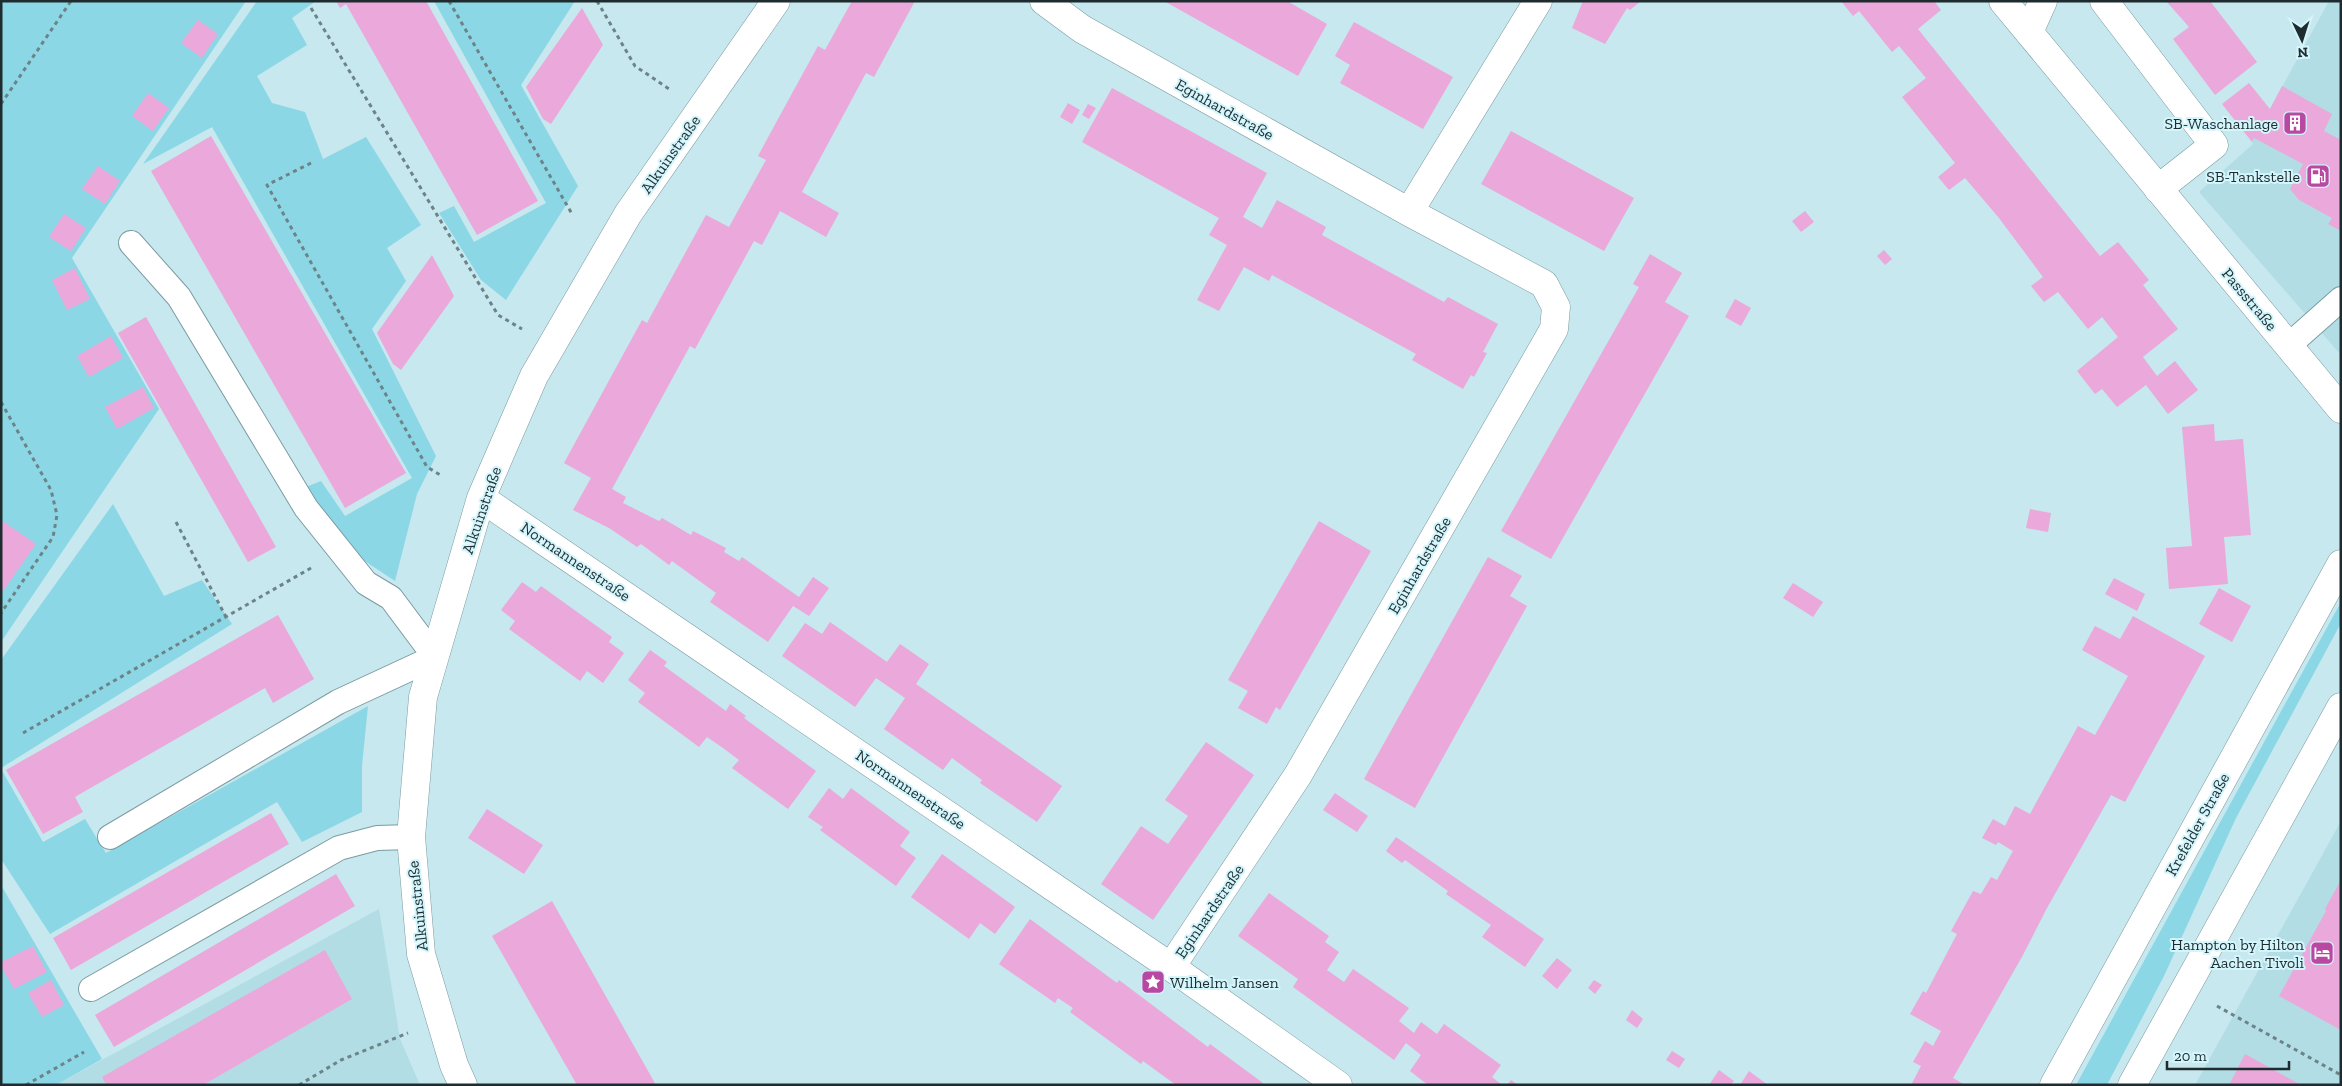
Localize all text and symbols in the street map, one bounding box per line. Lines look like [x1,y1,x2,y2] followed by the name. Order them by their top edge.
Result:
[2277,15,2327,65] north arrow
[2297,44,2309,61] text: N
[1172,75,1277,144] street label: Eginhardstraße
[2282,110,2308,136] building icon: SB-Waschanlage
[637,112,704,197] street label: Alkuinstraße
[2164,114,2278,133] place label: SB-Waschanlage
[2305,163,2331,189] fuel station icon: SB-Tankstelle
[2206,167,2300,186] place label: SB-Tankstelle
[2218,264,2281,335] street label: Passstraße
[458,464,505,556] street label: Alkuinstraße
[1384,513,1455,617] street label: Eginhardstraße
[517,518,634,605] street label: Normannenstraße
[852,746,969,833] street label: Normannenstraße
[2161,770,2234,879] street label: Krefelder Straße
[403,860,432,952] street label: Alkuinstraße
[1171,861,1248,962] street label: Eginhardstraße
[2171,935,2305,972] place label: Hampton by Hilton Aachen Tivoli
[2309,940,2335,966] hotel icon: Hampton by Hilton Aachen Tivoli
[1140,969,1166,995] place icon: Wilhelm Jansen
[1170,973,1280,992] place label: Wilhelm Jansen
[2167,1038,2290,1070] scale bar
[2174,1047,2207,1065] text: 20 m

